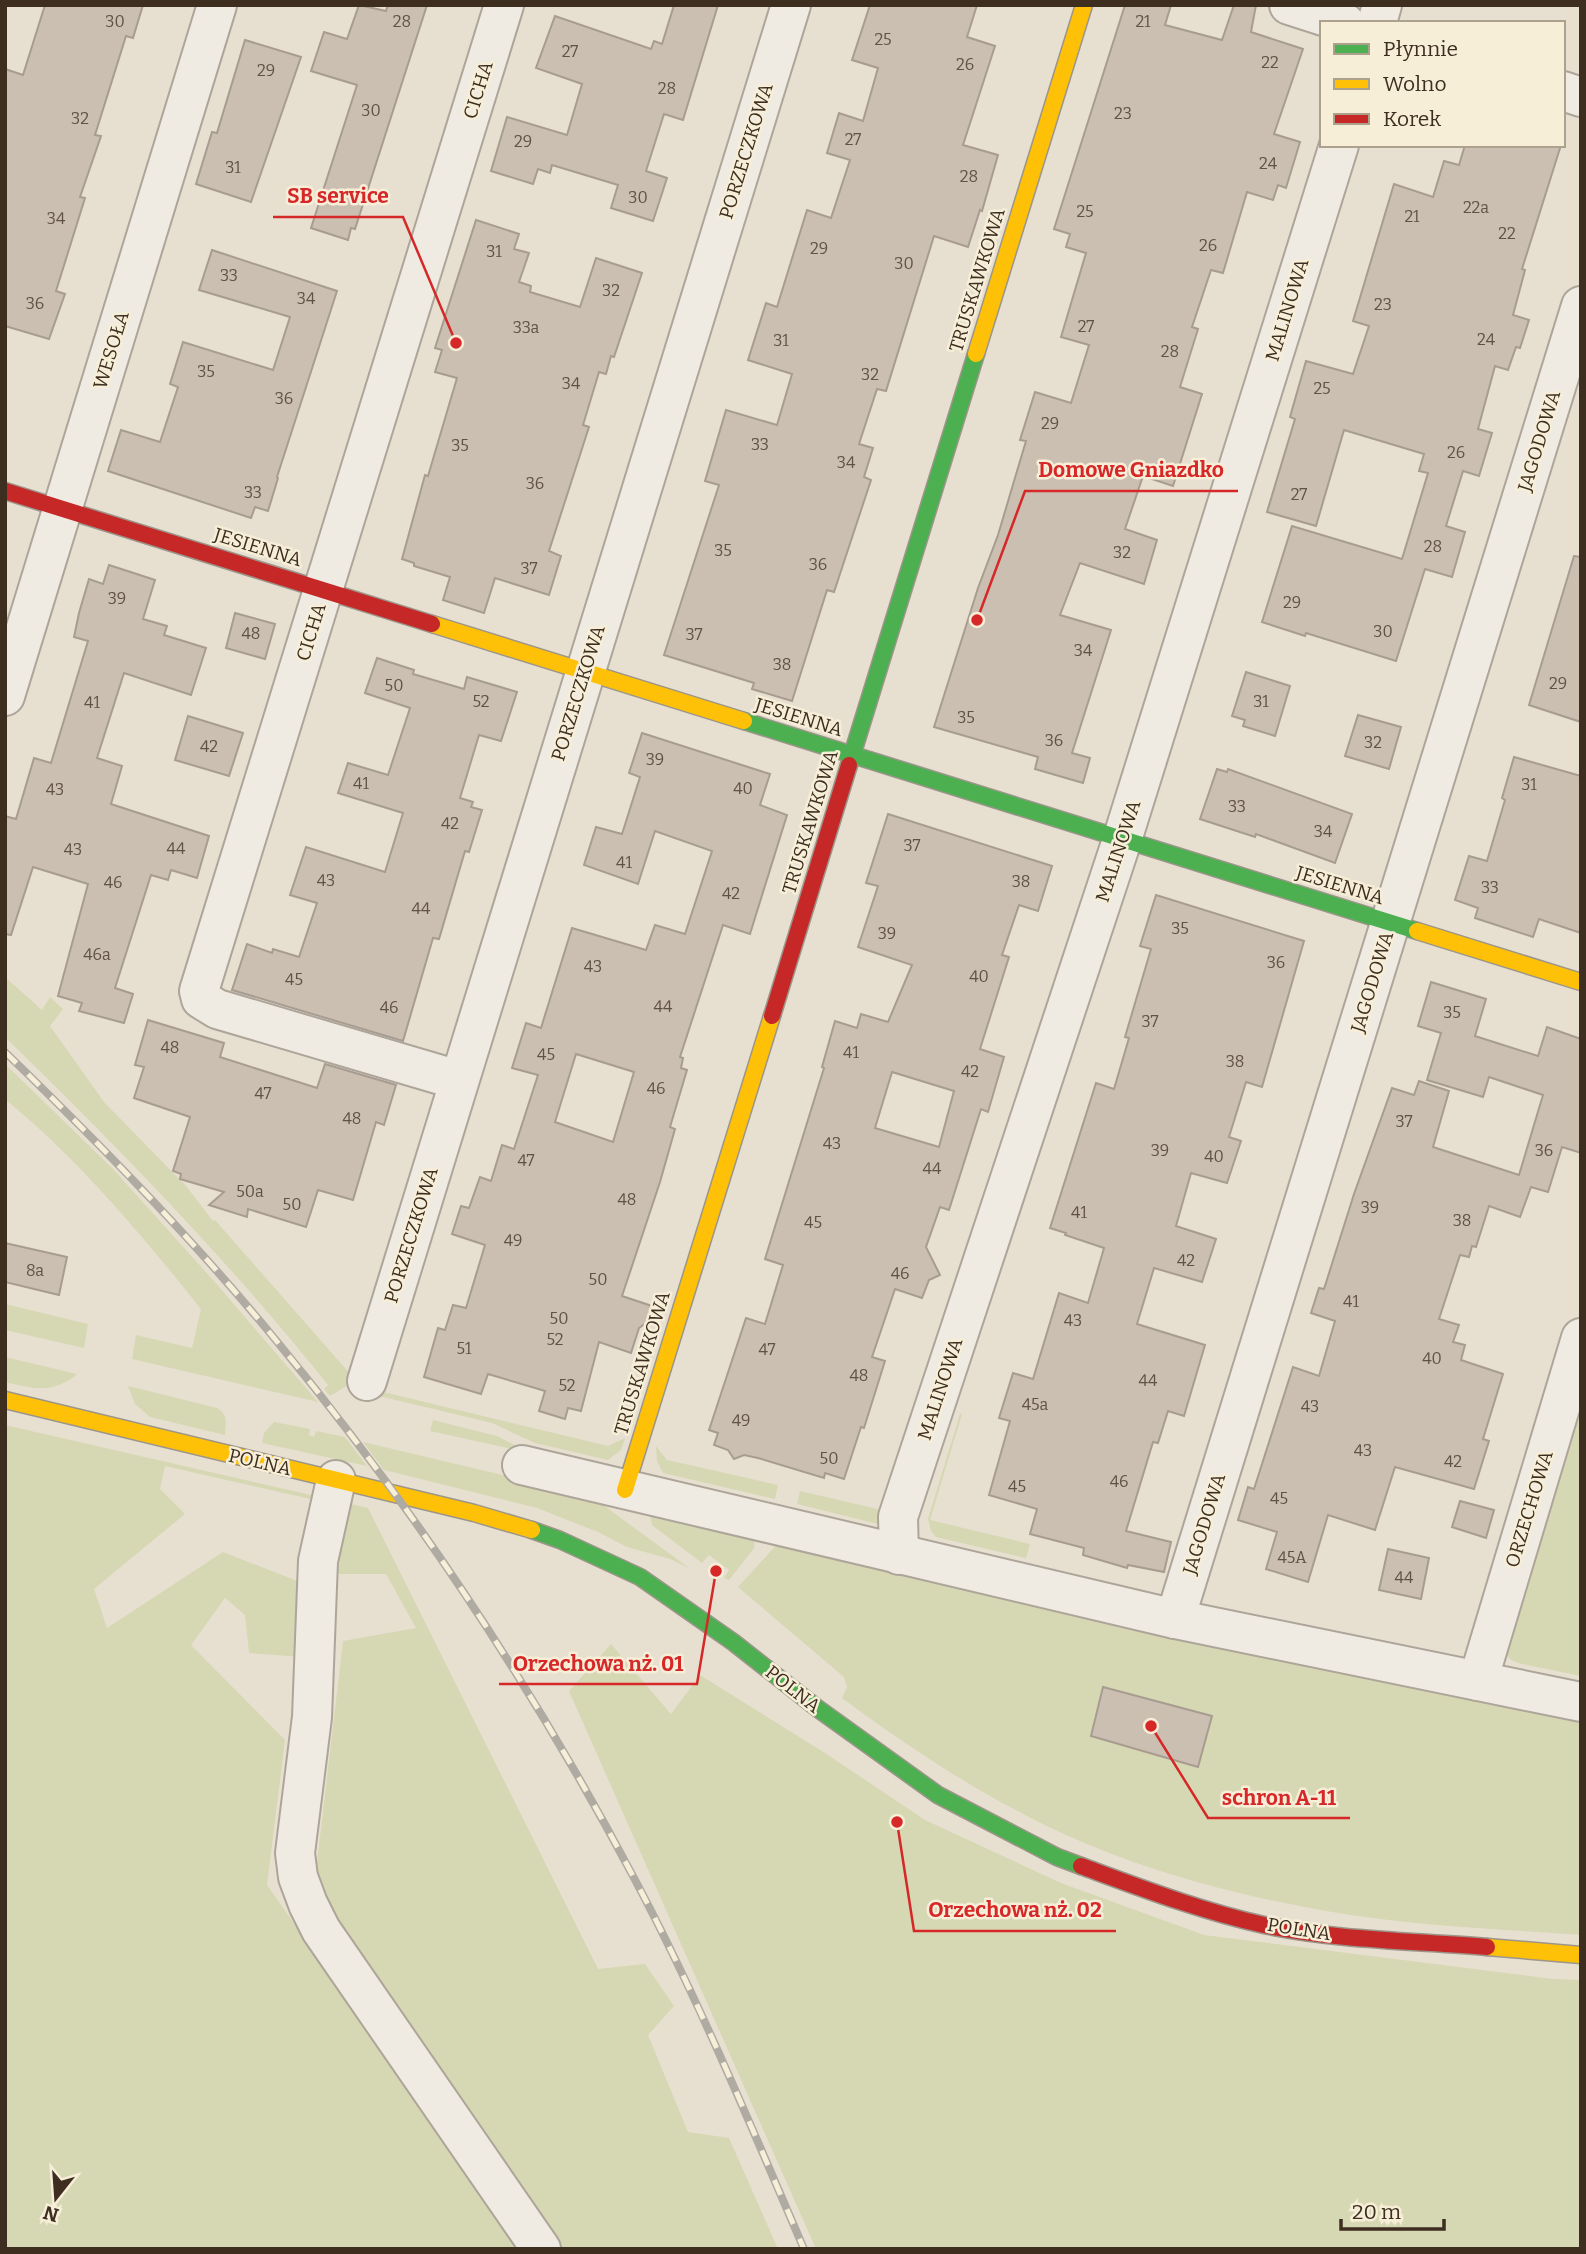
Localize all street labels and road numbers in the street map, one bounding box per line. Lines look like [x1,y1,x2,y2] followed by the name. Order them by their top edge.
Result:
[458,58,498,122] street label: CICHA
[714,80,778,222] street label: PORZECZKOWA
[944,205,1010,355] street label: TRUSKAWKOWA
[1261,255,1314,364] street label: MALINOWA
[88,308,134,392] street label: WESOŁA
[1512,387,1565,495] street label: JAGODOWA
[210,522,305,571] street label: JESIENNA
[291,600,331,664] street label: CICHA
[546,622,610,764] street label: PORZECZKOWA
[751,692,846,741] street label: JESIENNA
[777,747,843,897] street label: TRUSKAWKOWA
[1091,797,1145,905] street label: MALINOWA
[1292,860,1387,909] street label: JESIENNA
[1345,928,1398,1036] street label: JAGODOWA
[379,1164,443,1306] street label: PORZECZKOWA
[609,1288,675,1438] street label: TRUSKAWKOWA
[913,1335,967,1443] street label: MALINOWA
[226,1444,294,1480] street label: POLNA
[1500,1447,1558,1570] street label: ORZECHOWA
[1177,1470,1230,1578] street label: JAGODOWA
[761,1660,826,1718] street label: POLNA
[1266,1913,1333,1945] street label: POLNA

